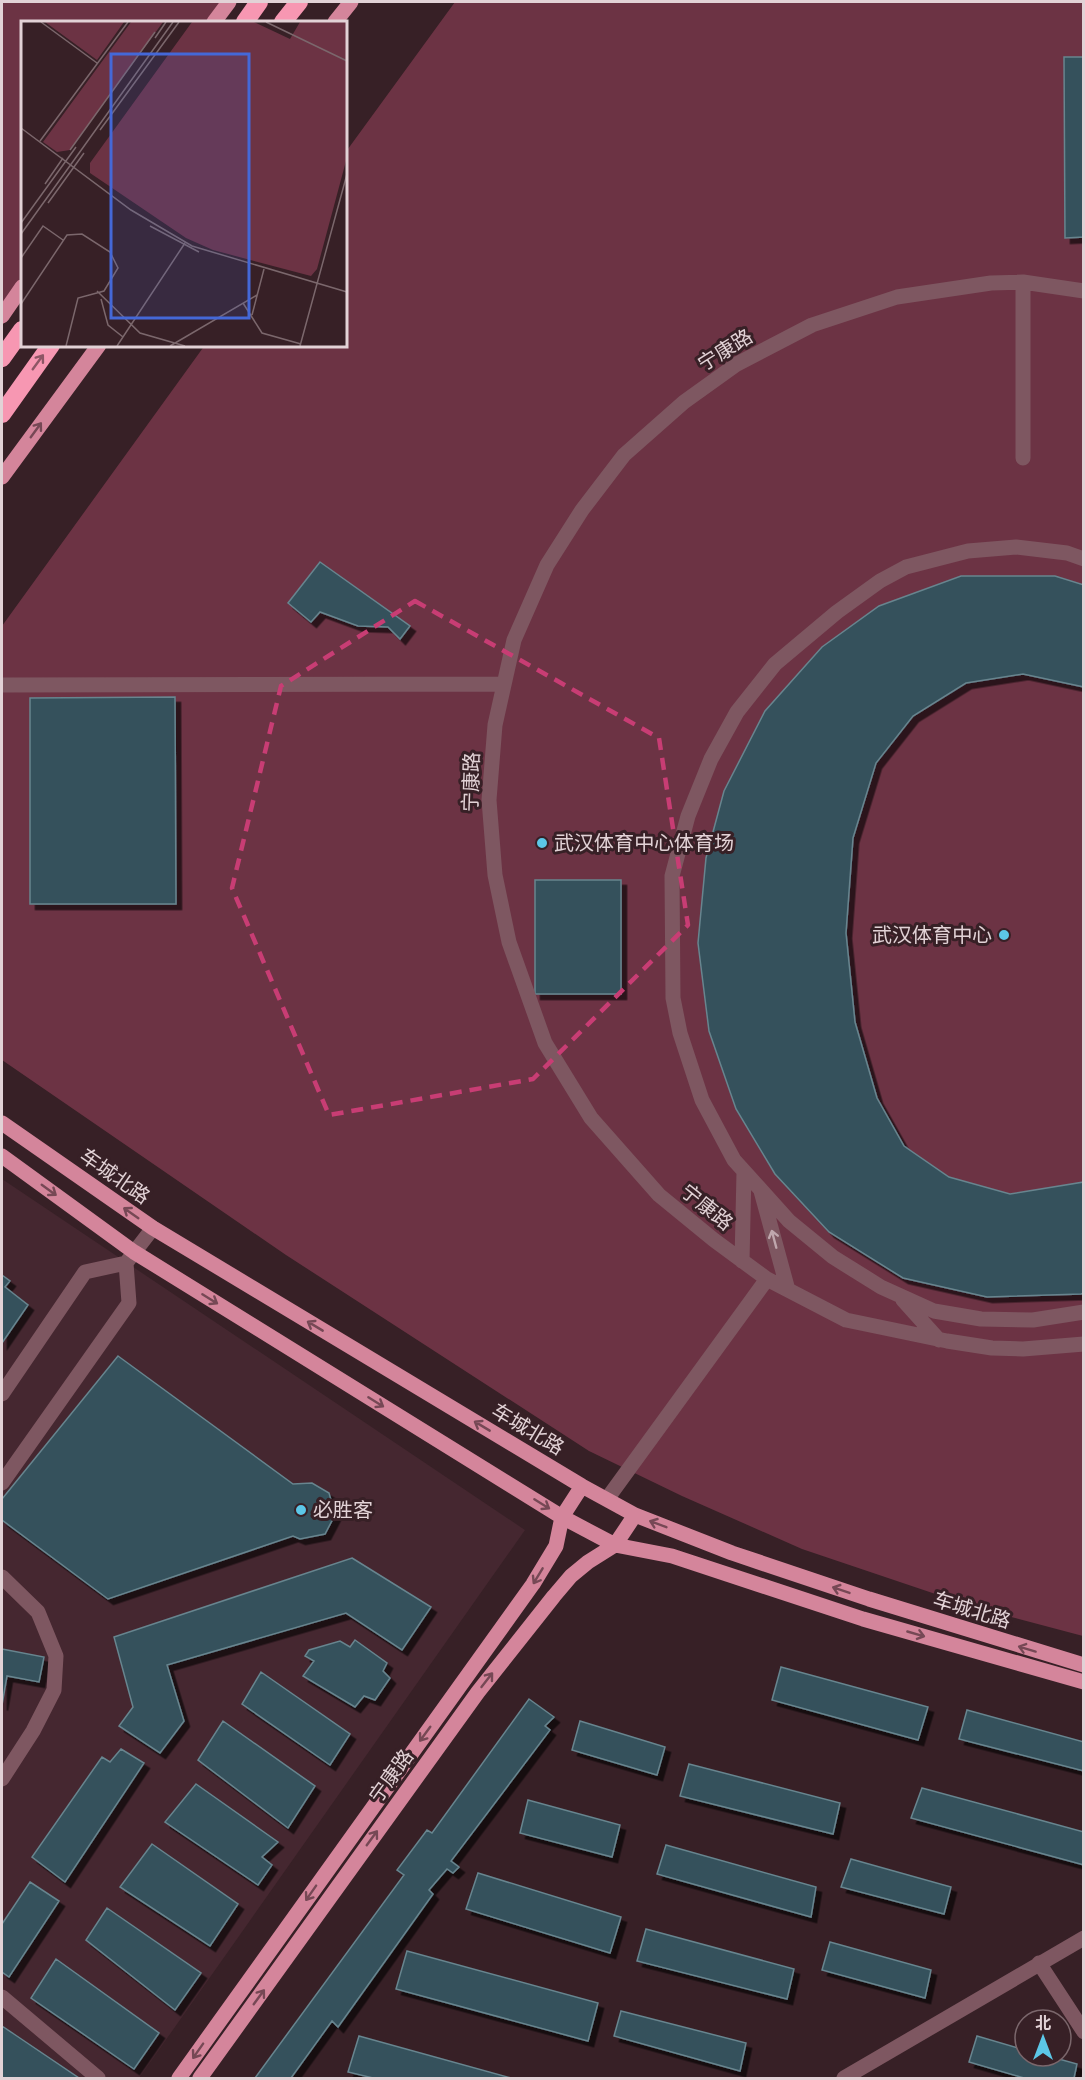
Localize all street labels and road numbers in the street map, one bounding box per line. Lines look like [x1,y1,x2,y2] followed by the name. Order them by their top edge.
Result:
[692,322,757,377] street label: 宁康路
[456,752,485,812] street label: 宁康路
[75,1142,156,1210] street label: 车城北路
[676,1177,739,1236] street label: 宁康路
[487,1396,569,1461] street label: 车城北路
[930,1585,1014,1634] street label: 车城北路
[362,1744,419,1808] street label: 宁康路

